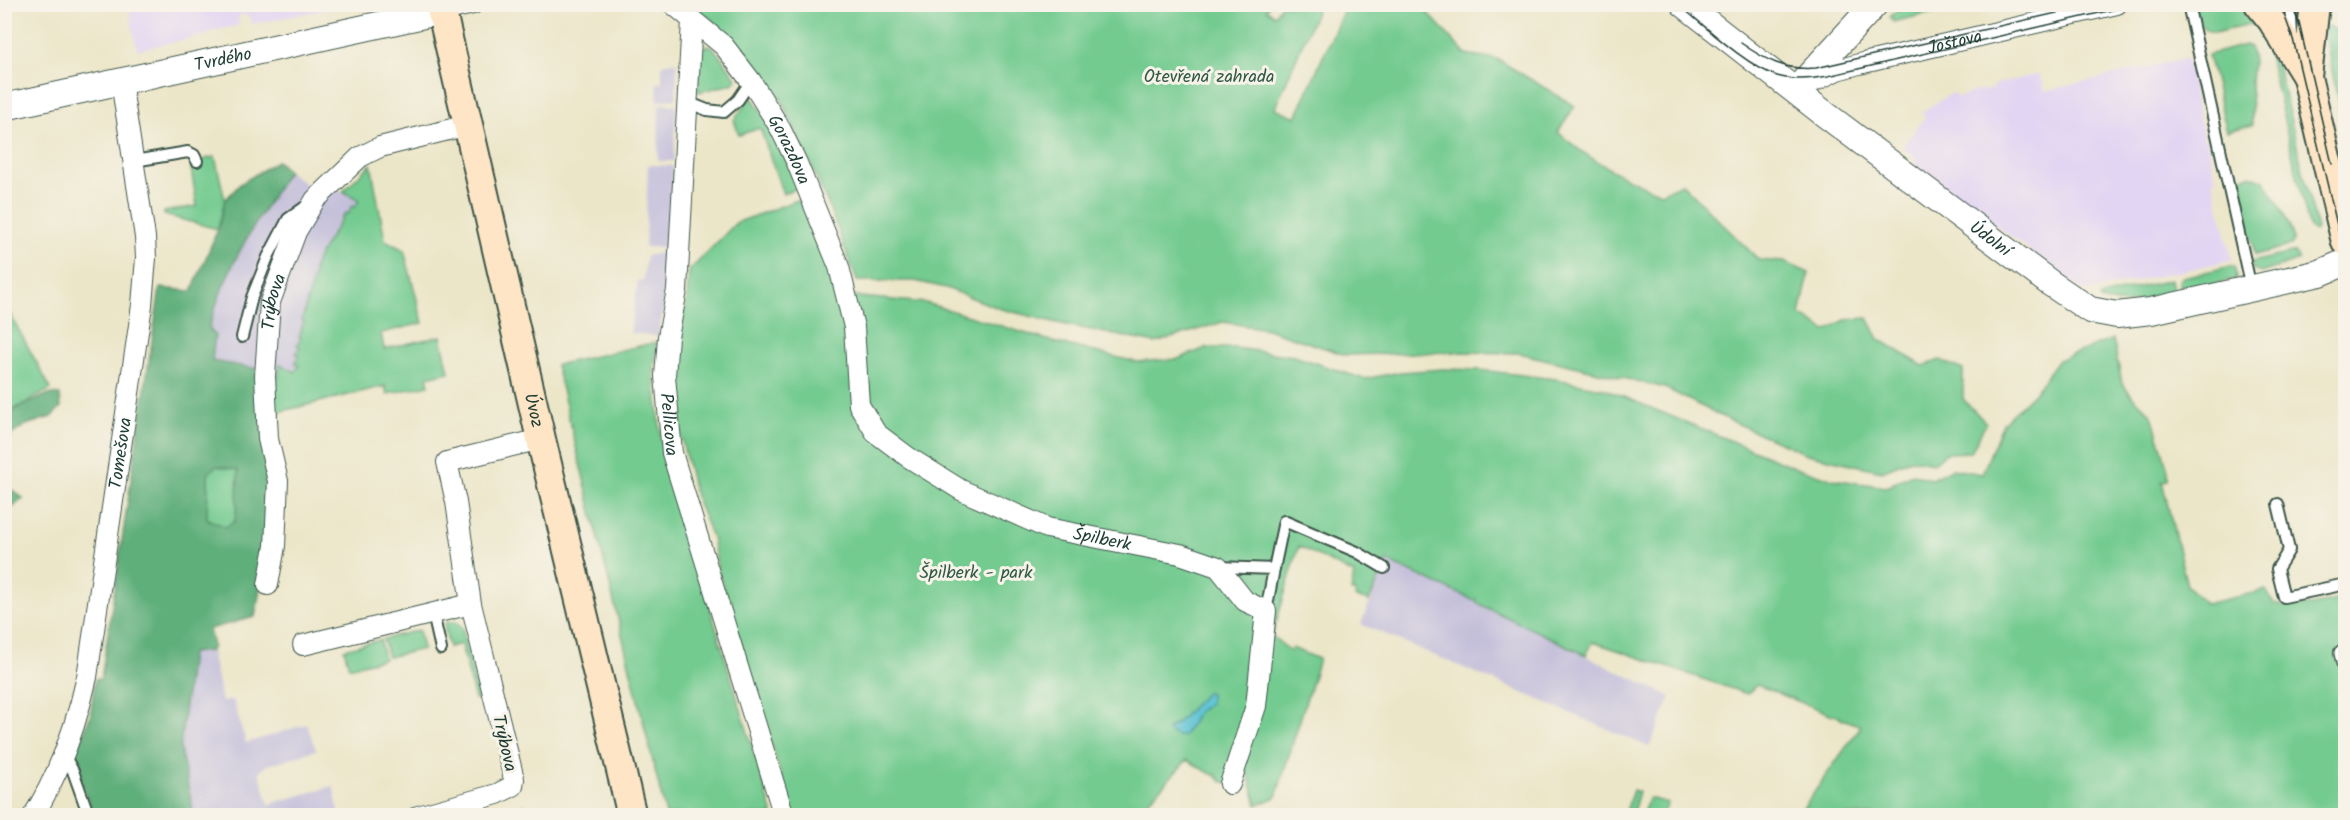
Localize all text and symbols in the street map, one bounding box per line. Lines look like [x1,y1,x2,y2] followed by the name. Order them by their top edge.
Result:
[1925,23,1985,64] street label: Joštova
[192,40,255,81] street label: Tvrdého
[1144,63,1274,92] park label: Otevřená zahrada
[759,109,817,189] street label: Gorazdova
[1963,214,2019,267] street label: Údolní
[255,270,295,331] street label: Trýbova
[515,391,551,431] street label: Úvoz
[651,392,685,457] street label: Pellicova
[102,416,141,491] street label: Tomešova
[1070,520,1134,560] street label: Špilberk
[920,559,1033,588] park label: Špilberk - park
[483,712,524,775] street label: Trýbova

